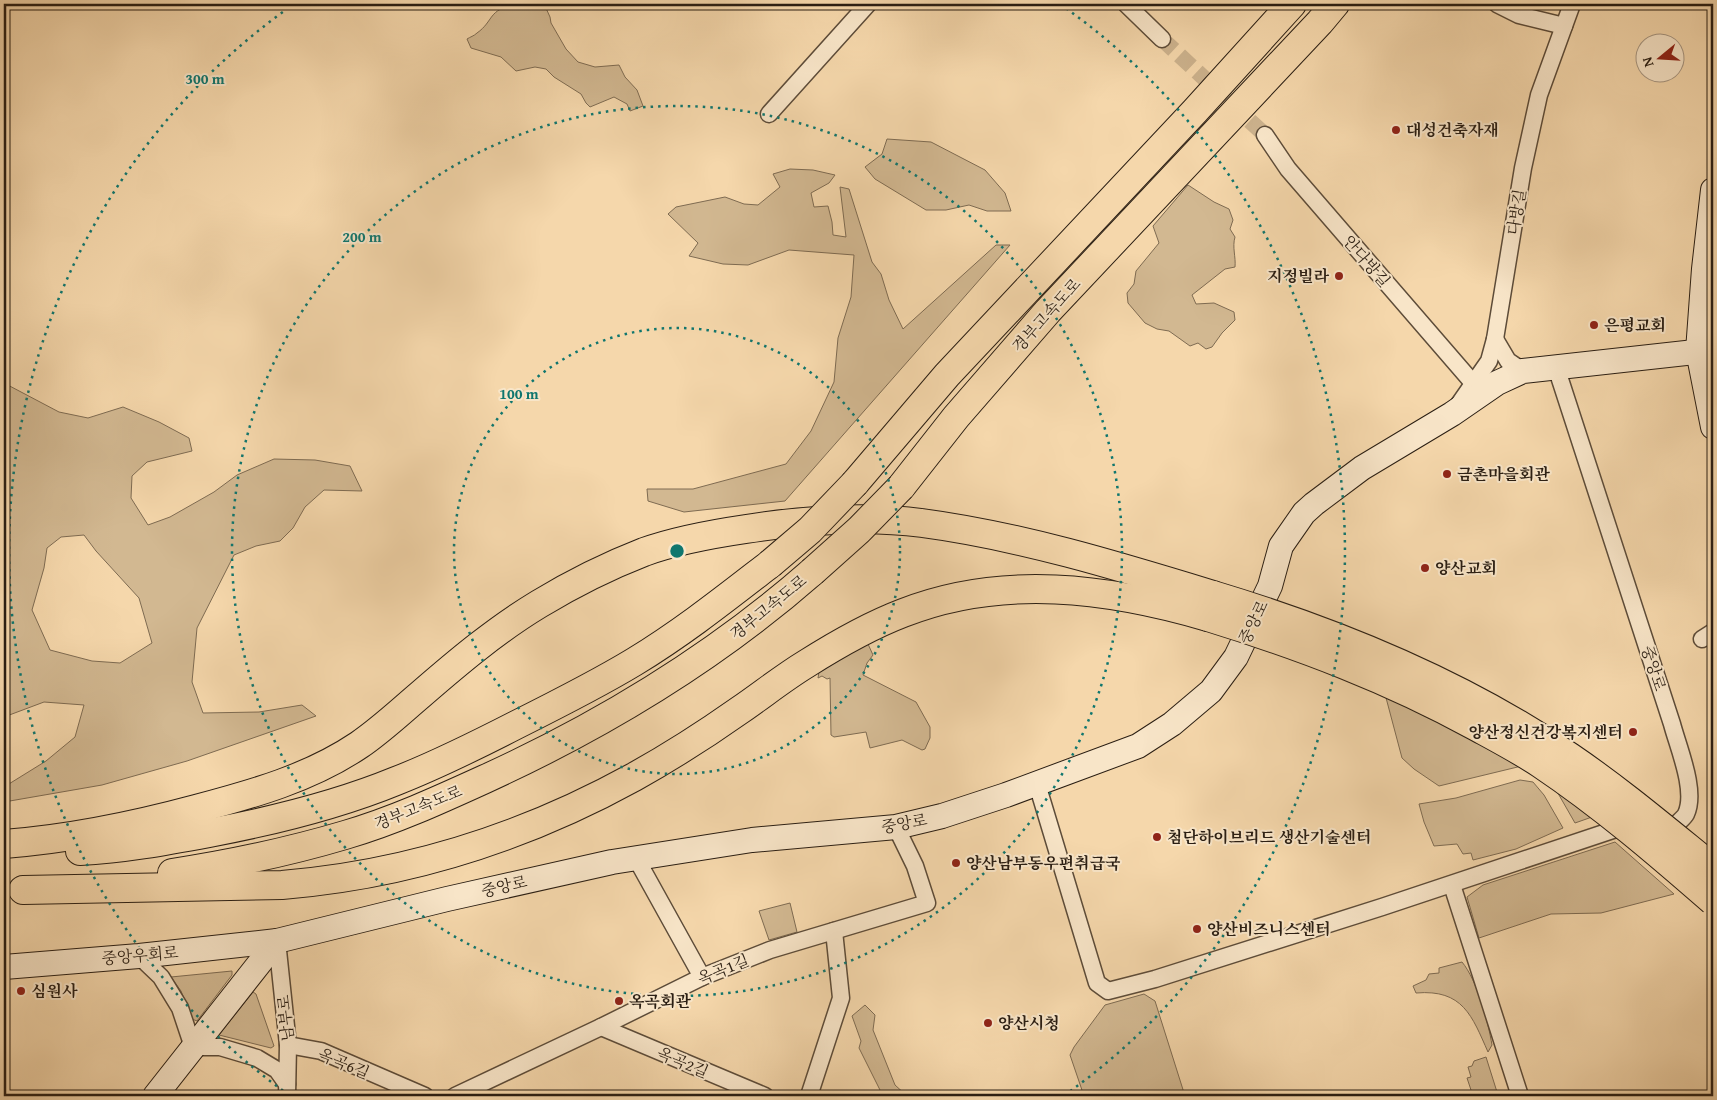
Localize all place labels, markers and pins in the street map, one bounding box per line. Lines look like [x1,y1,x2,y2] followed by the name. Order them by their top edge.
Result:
[1406,118,1499,142] place label: 대성건축자재
[1390,124,1402,136] marker: 대성건축자재
[1267,264,1330,288] place label: 지정빌라
[1333,270,1345,282] marker: 지정빌라
[1604,313,1666,337] place label: 은평교회
[1588,319,1600,331] marker: 은평교회
[1457,462,1550,486] place label: 금촌마을회관
[1441,468,1453,480] marker: 금촌마을회관
[668,542,686,560] centre of rings
[1435,556,1497,580] place label: 양산교회
[1419,562,1431,574] marker: 양산교회
[1468,720,1623,744] place label: 양산정신건강복지센터
[1627,726,1639,738] marker: 양산정신건강복지센터
[1167,825,1371,849] place label: 첨단하이브리드 생산기술센터
[1151,831,1163,843] marker: 첨단하이브리드 생산기술센터
[966,851,1121,875] place label: 양산남부동우편취급국
[950,857,962,869] marker: 양산남부동우편취급국
[1207,917,1331,941] place label: 양산비즈니스센터
[1191,923,1203,935] marker: 양산비즈니스센터
[31,979,78,1003] place label: 심원사
[15,985,27,997] marker: 심원사
[629,989,691,1013] place label: 옥곡회관
[613,995,625,1007] marker: 옥곡회관
[998,1011,1060,1035] place label: 양산시청
[982,1017,994,1029] marker: 양산시청

